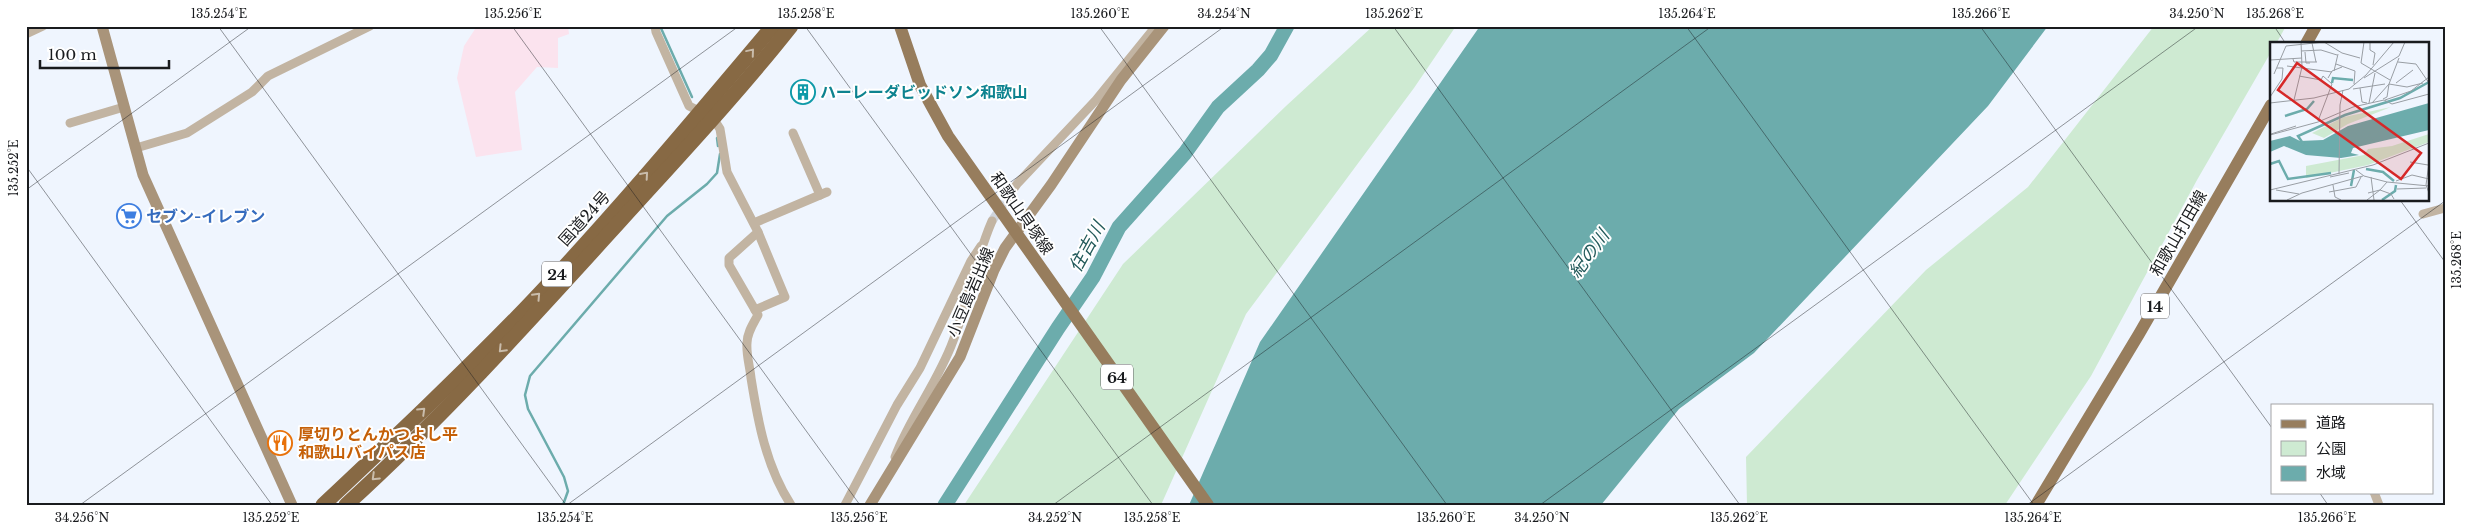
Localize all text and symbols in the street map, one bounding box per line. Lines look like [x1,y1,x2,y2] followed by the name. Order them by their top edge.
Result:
[191,6,248,21] text: 135.254°E
[484,6,542,21] text: 135.256°E
[778,6,835,21] text: 135.258°E
[1070,6,1130,21] text: 135.260°E
[1197,6,1251,21] text: 34.254°N
[1365,6,1423,21] text: 135.262°E
[1658,6,1716,21] text: 135.264°E
[1952,6,2010,21] text: 135.266°E
[2169,6,2225,21] text: 34.250°N
[2246,6,2304,21] text: 135.268°E
[40,38,169,70] scale bar
[2270,42,2428,201] inset map
[48,45,97,64] text: 100 m
[746,49,755,58] one-way arrow
[790,79,816,105] building icon: ハーレーダビッドソン和歌山
[820,82,1028,102] place label: ハーレーダビッドソン和歌山
[6,139,21,197] text: 135.252°E
[986,168,1058,258] street label: 和歌山貝塚線
[640,172,649,181] one-way arrow
[554,186,614,250] street label: 国道24号
[2145,186,2211,280] street label: 和歌山打田線
[116,203,142,229] supermarket icon: セブン-イレブン
[146,206,265,226] place label: セブン-イレブン
[1064,216,1111,276] water label: 住吉川
[1564,224,1615,282] water label: 紀の川
[2449,231,2464,289] text: 135.268°E
[942,244,998,340] street label: 小豆島岩出線
[542,262,572,286] road number: 24
[531,293,540,302] one-way arrow
[2141,294,2169,318] road number: 14
[499,344,508,353] one-way arrow
[1101,364,1133,390] road number: 64
[2271,404,2434,494] legend
[416,408,425,417] one-way arrow
[2316,413,2346,432] text: 道路
[298,424,458,462] place label: 厚切りとんかつよし平 和歌山バイパス店
[267,430,293,456] restaurant icon: 厚切りとんかつよし平 和歌山バイパス店
[2316,439,2346,458] text: 公園
[2316,463,2346,482] text: 水域
[372,471,381,480] one-way arrow
[55,510,109,525] text: 34.256°N
[242,510,300,525] text: 135.252°E
[537,510,594,525] text: 135.254°E
[830,510,888,525] text: 135.256°E
[1028,510,1082,525] text: 34.252°N
[1124,510,1181,525] text: 135.258°E
[1416,510,1476,525] text: 135.260°E
[1514,510,1570,525] text: 34.250°N
[1710,510,1768,525] text: 135.262°E
[2004,510,2062,525] text: 135.264°E
[2298,510,2356,525] text: 135.266°E

